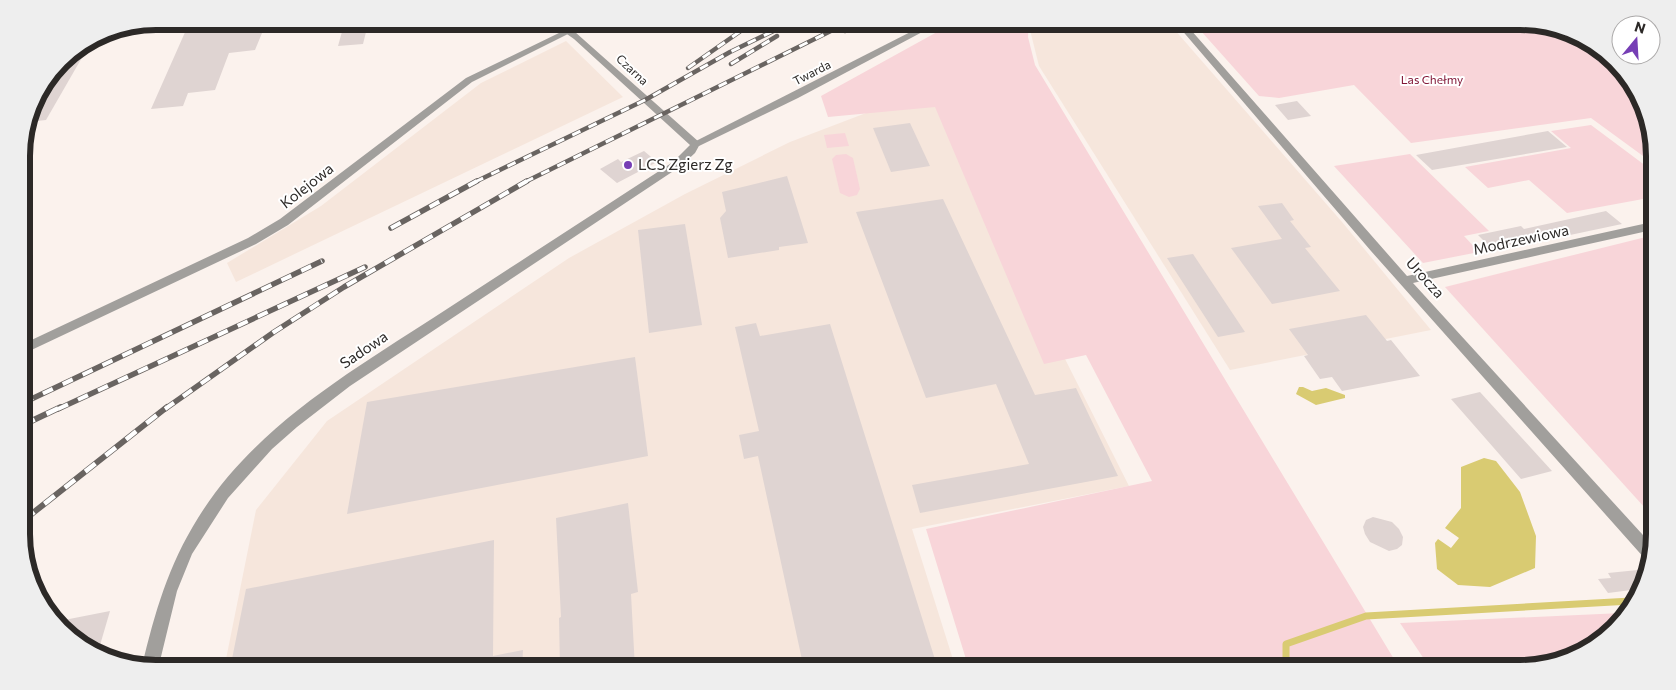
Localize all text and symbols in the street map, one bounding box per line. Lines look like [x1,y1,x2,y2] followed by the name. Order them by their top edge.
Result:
[1611,15,1661,65] north arrow
[1633,17,1648,37] text: N
[614,51,652,87] street label: Czarna
[790,57,833,88] street label: Twarda
[1401,72,1463,86] park label: Las Chełmy
[638,155,733,173] place label: LCS Zgierz Zg
[276,159,337,212] street label: Kolejowa
[622,159,634,171] marker: LCS Zgierz Zg
[1471,220,1570,258] street label: Modrzewiowa
[1403,253,1449,301] street label: Urocza
[336,327,391,372] street label: Sadowa

